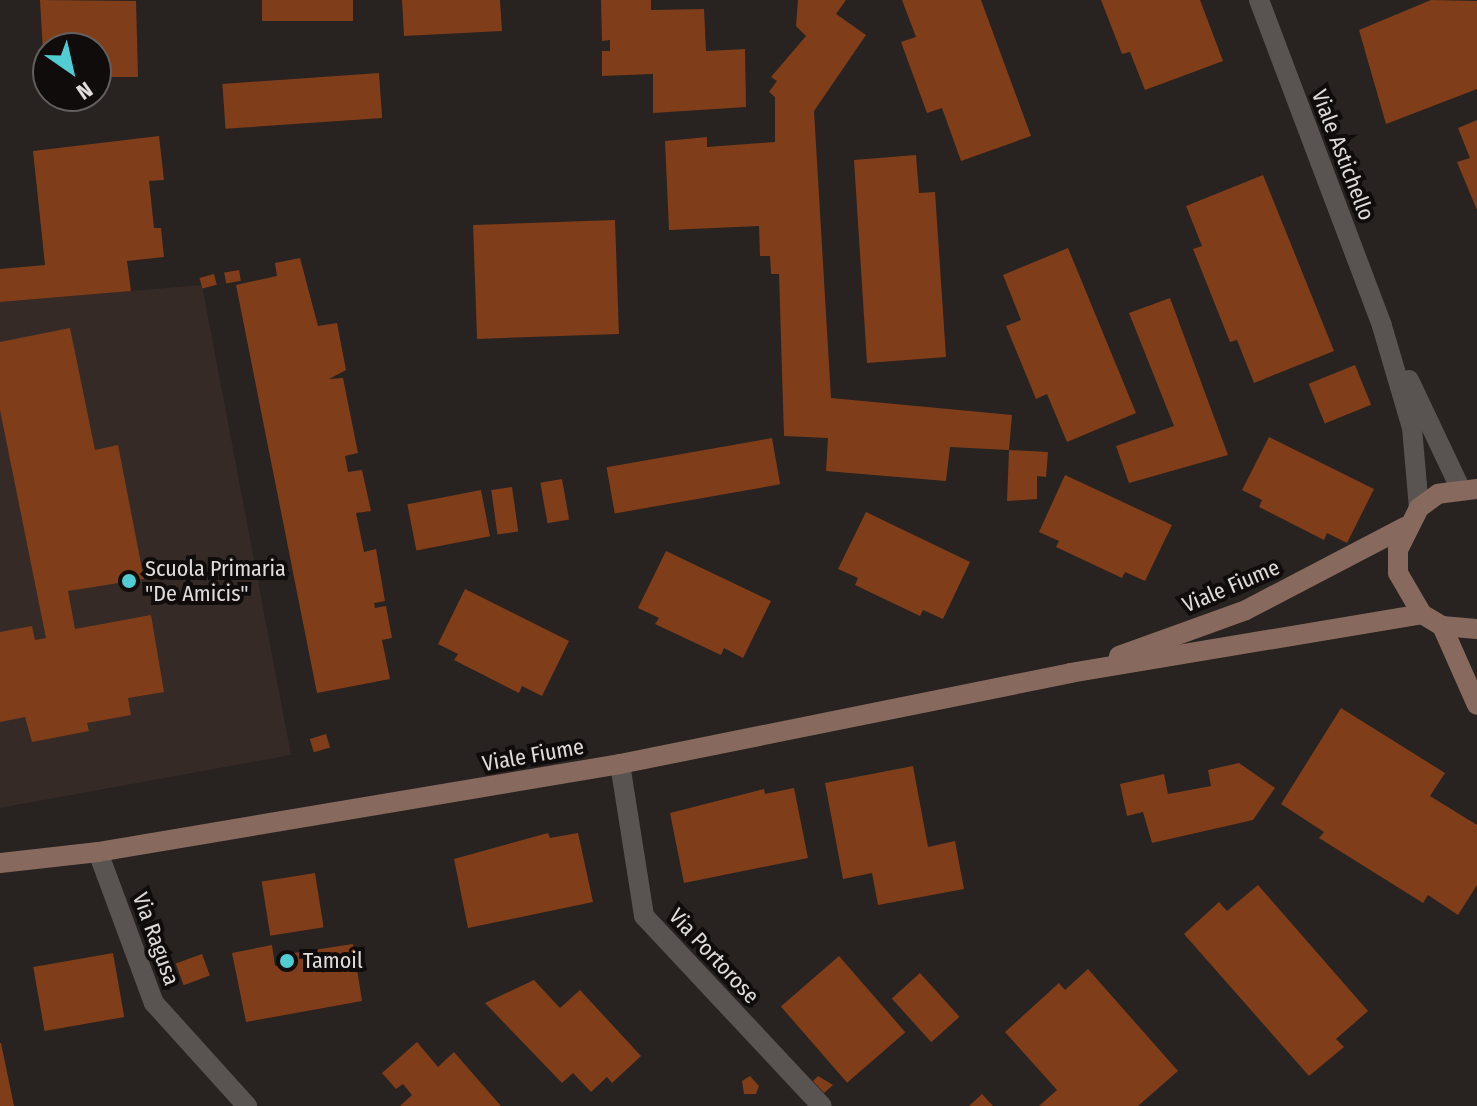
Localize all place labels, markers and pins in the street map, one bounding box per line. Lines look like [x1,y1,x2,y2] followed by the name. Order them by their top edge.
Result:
[145,555,286,606] place label: Scuola Primaria "De Amicis"
[120,572,138,590] marker: Scuola Primaria "De Amicis"
[303,948,363,974] place label: Tamoil
[278,952,296,970] marker: Tamoil

